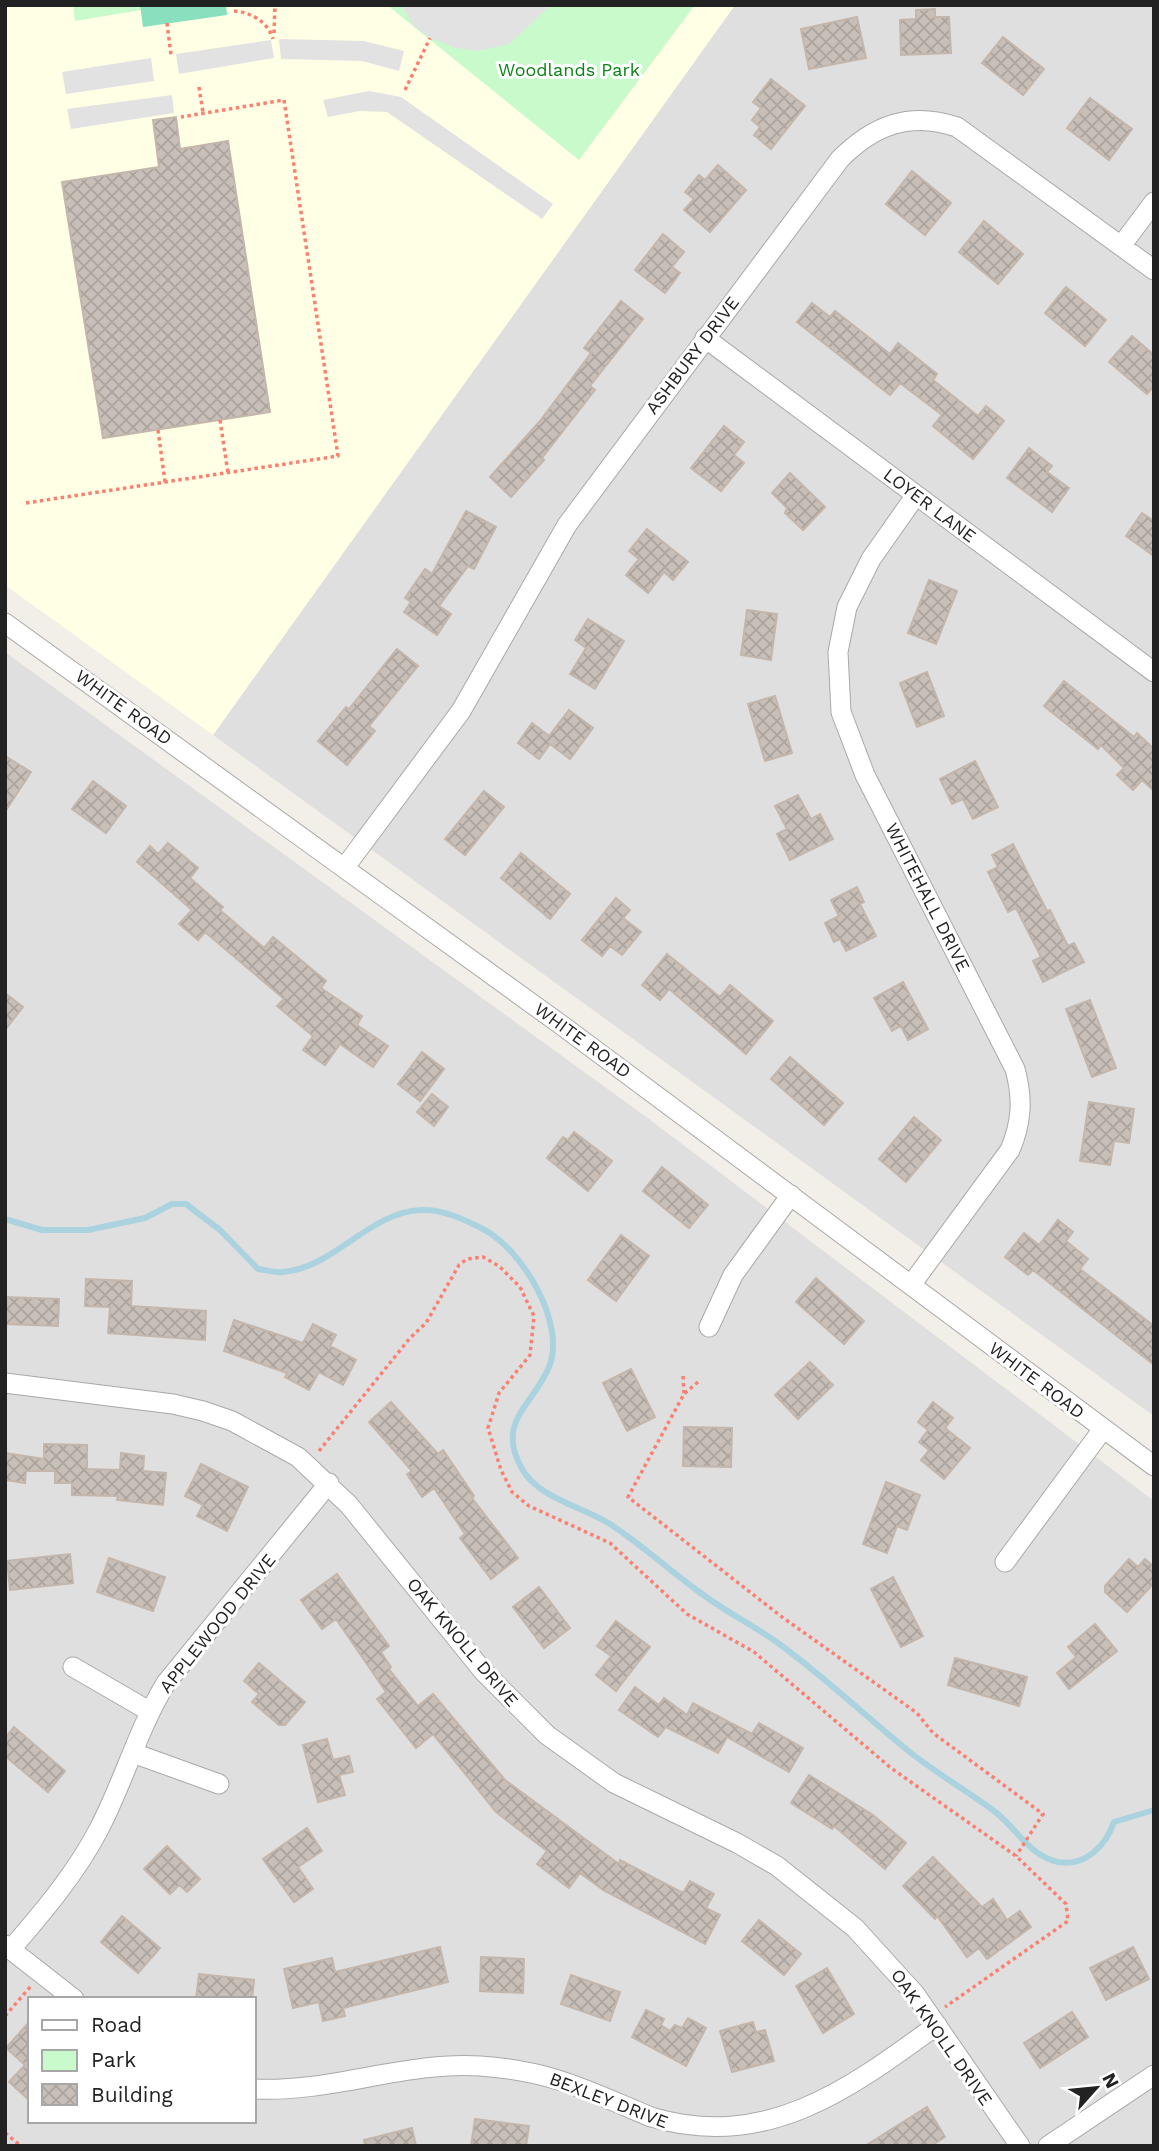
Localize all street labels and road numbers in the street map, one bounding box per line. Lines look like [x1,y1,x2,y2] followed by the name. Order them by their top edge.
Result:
[641,292,743,418] street label: ASHBURY DRIVE
[880,463,980,547] street label: LOYER LANE
[72,665,176,749] street label: WHITE ROAD
[881,819,975,975] street label: WHITEHALL DRIVE
[531,998,635,1082] street label: WHITE ROAD
[985,1337,1089,1423] street label: WHITE ROAD
[154,1549,280,1697] street label: APPLEWOOD DRIVE
[403,1573,523,1711] street label: OAK KNOLL DRIVE
[887,1965,997,2109] street label: OAK KNOLL DRIVE
[547,2068,671,2132] street label: BEXLEY DRIVE

